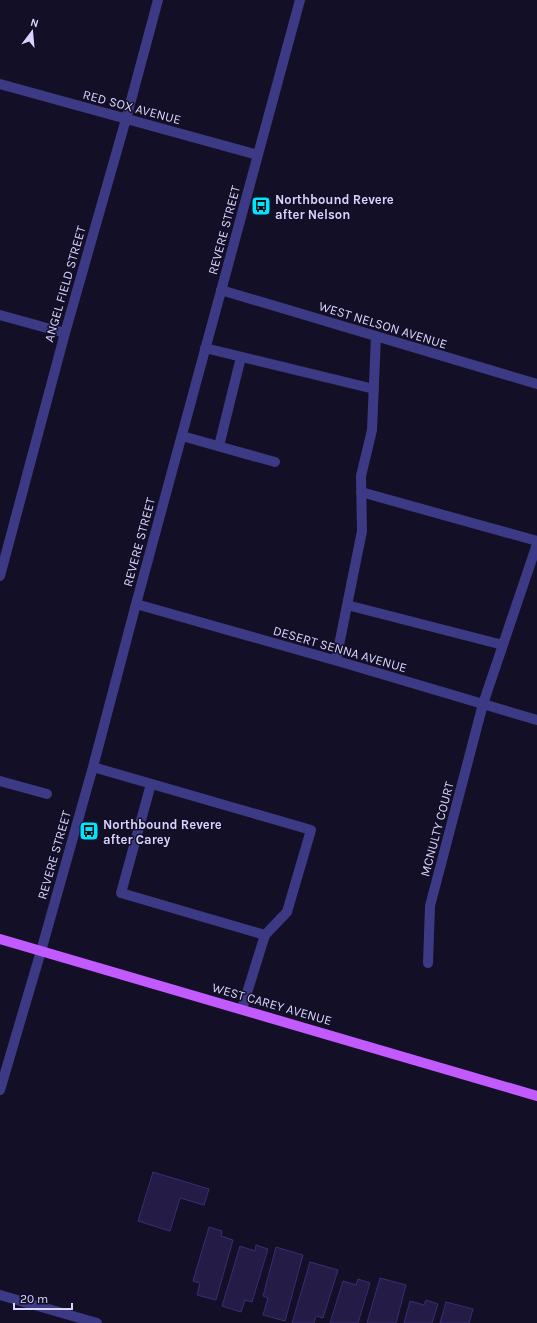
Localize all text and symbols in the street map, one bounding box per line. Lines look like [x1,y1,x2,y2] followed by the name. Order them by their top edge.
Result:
[12,12,52,52] north arrow
[29,16,40,30] text: N
[81,87,183,127] street label: RED SOX AVENUE
[205,183,243,276] street label: REVERE STREET
[275,192,394,222] place label: Northbound Revere after Nelson
[250,195,272,217] bus stop icon: Northbound Revere after Nelson
[41,224,89,344] street label: ANGEL FIELD STREET
[317,298,449,352] street label: WEST NELSON AVENUE
[120,495,158,588] street label: REVERE STREET
[271,623,409,675] street label: DESERT SENNA AVENUE
[417,779,457,878] street label: MCNULTY COURT
[34,808,74,901] street label: REVERE STREET
[103,817,222,847] place label: Northbound Revere after Carey
[78,820,100,842] bus stop icon: Northbound Revere after Carey
[210,980,334,1028] street label: WEST CAREY AVENUE
[14,1285,72,1311] scale bar
[20,1292,48,1306] text: 20 m

